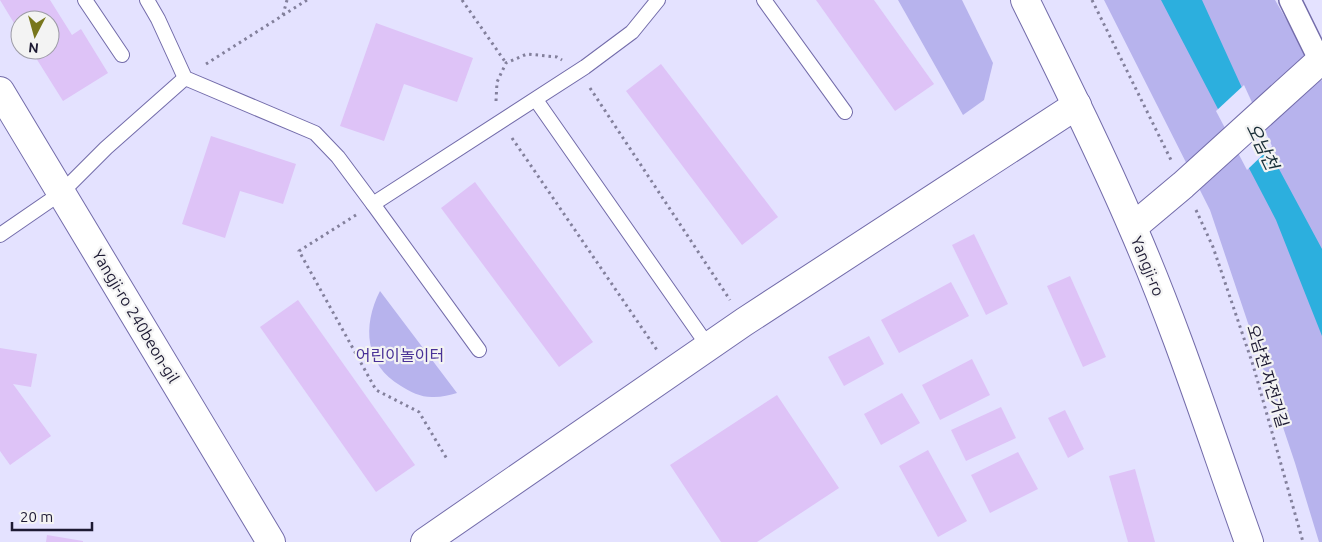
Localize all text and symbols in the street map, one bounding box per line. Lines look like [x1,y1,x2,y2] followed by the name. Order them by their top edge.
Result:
[10,10,60,60] north arrow
[28,39,40,56] text: N
[1243,119,1284,175] water label: 오남천
[1128,233,1168,299] street label: Yangji-ro
[89,246,183,386] street label: Yangji-ro 240beon-gil
[1244,322,1292,430] street label: 오남천 자전거길
[356,346,444,364] park label: 어린이놀이터
[12,500,92,532] scale bar
[20,508,53,525] text: 20 m

